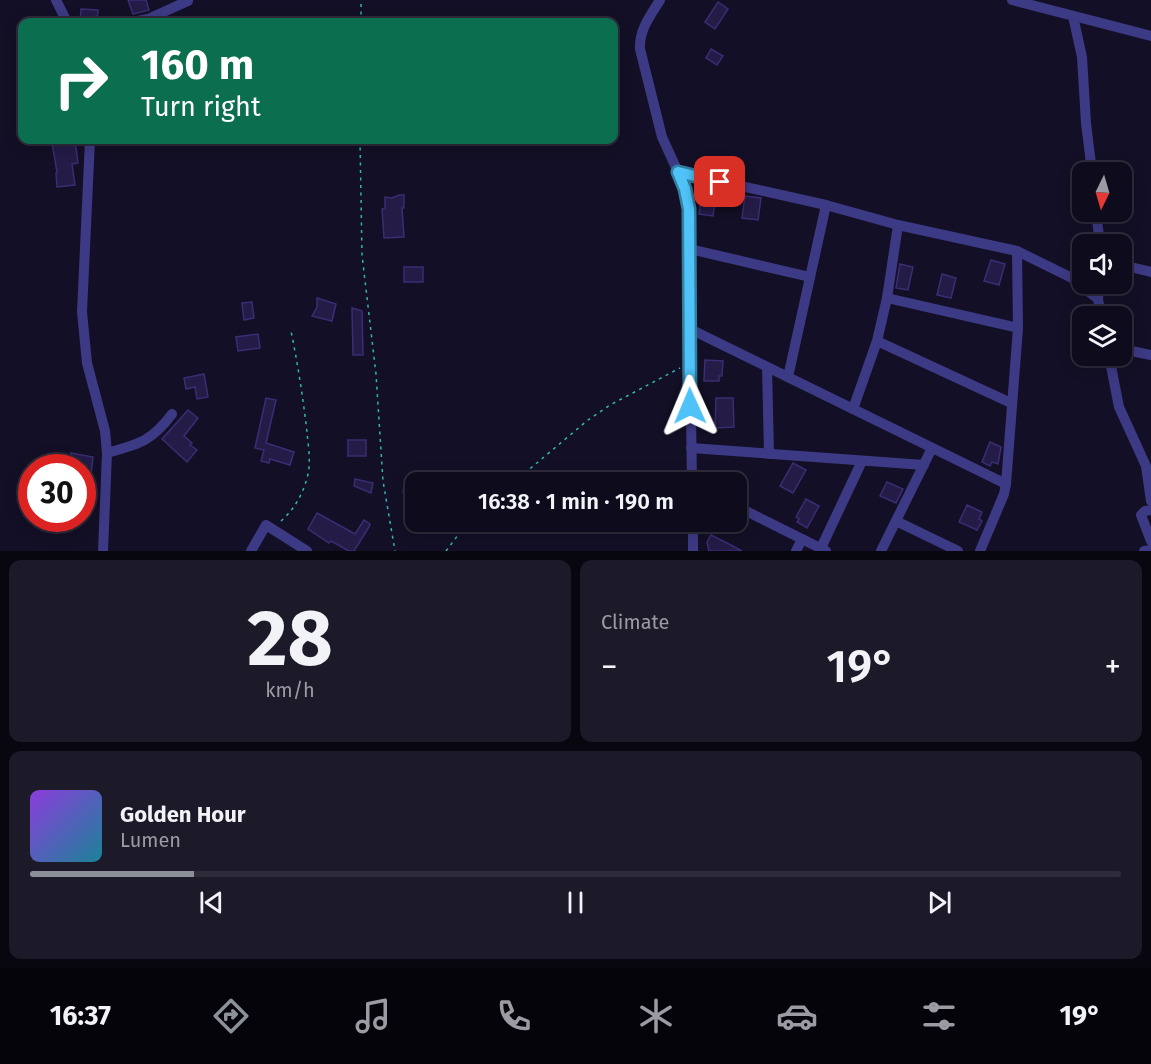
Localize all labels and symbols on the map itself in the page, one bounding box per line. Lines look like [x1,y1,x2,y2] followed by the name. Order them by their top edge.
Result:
[694,156,745,207] pin
[1072,162,1132,222] north arrow
[658,374,722,438] position arrow
[18,454,96,532] speed limit sign: 30

